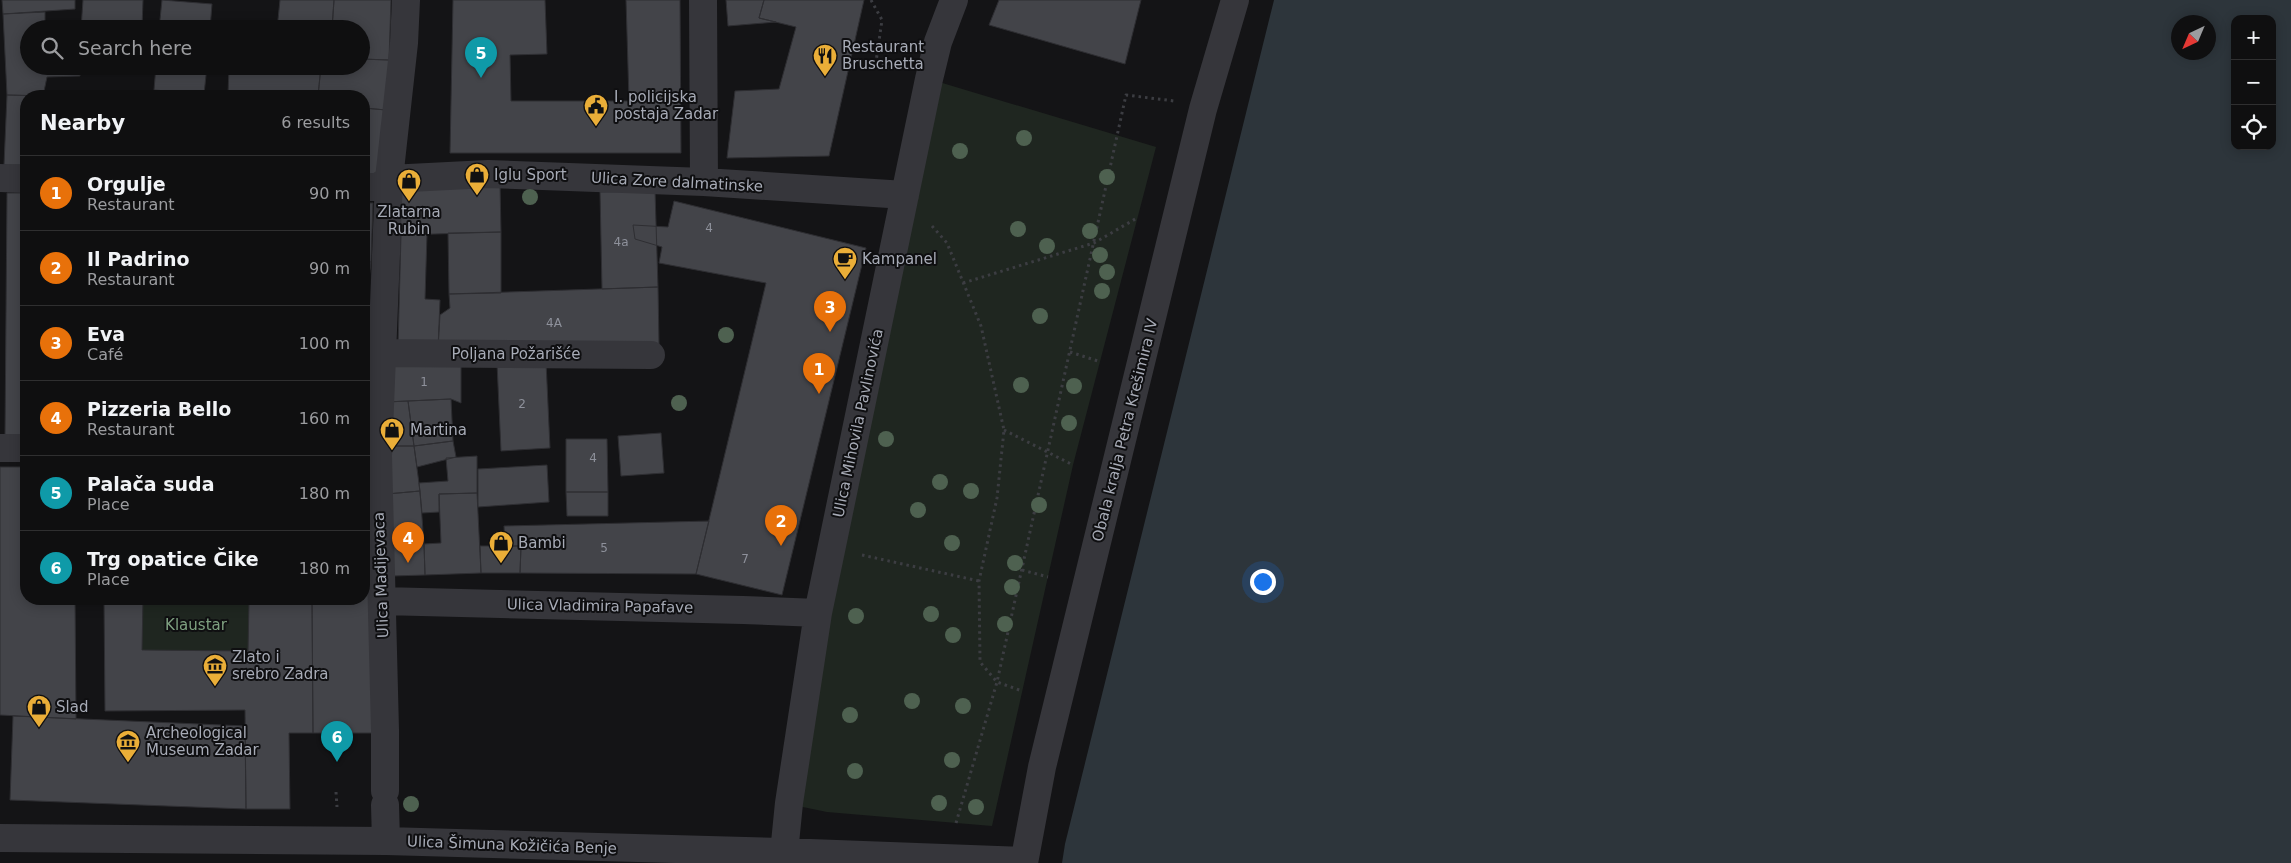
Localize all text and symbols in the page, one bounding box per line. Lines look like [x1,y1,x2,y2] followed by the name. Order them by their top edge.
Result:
[2171,15,2216,60] north arrow
[2231,15,2276,150] map controls
[2231,15,2276,60] button: +
[20,20,370,75] search box
[38,34,66,62] icon: search
[78,37,192,59] text: Search here
[465,37,497,78] pin: 5
[842,38,924,73] place label: Restaurant Bruschetta
[812,43,838,77] restaurant icon: Restaurant Bruschetta
[2231,60,2276,105] button: −
[614,88,719,123] place label: I. policijska postaja Zadar
[583,93,609,127] public building icon: I. policijska postaja Zadar
[2231,105,2276,150] button: locate
[40,111,125,135] text: Nearby
[281,113,350,132] text: 6 results
[464,162,490,196] shop icon: Iglu Sport
[494,166,567,184] place label: Iglu Sport
[396,168,422,202] shop icon: Zlatarna Rubin
[591,169,763,195] street label: Ulica Zore dalmatinske
[87,173,166,195] text: Orgulje
[50,184,62,203] text: 1
[309,184,350,203] text: 90 m
[87,195,175,214] text: Restaurant
[377,203,441,238] place label: Zlatarna Rubin
[705,221,713,235] house number: 4
[614,235,629,249] house number: 4a
[832,246,858,280] cafe icon: Kampanel
[87,248,190,270] text: Il Padrino
[862,250,937,268] place label: Kampanel
[50,259,62,278] text: 2
[309,259,350,278] text: 90 m
[87,270,175,289] text: Restaurant
[814,291,846,332] pin: 3
[546,316,563,330] house number: 4A
[1089,316,1162,543] street label: Obala kralja Petra Krešimira IV
[87,323,125,345] text: Eva
[829,327,887,519] street label: Ulica Mihovila Pavlinovića
[50,334,62,353] text: 3
[299,334,350,353] text: 100 m
[87,345,123,364] text: Café
[451,345,581,363] street label: Poljana Požarišće
[803,353,835,394] pin: 1
[420,375,428,389] house number: 1
[518,397,526,411] house number: 2
[87,398,231,420] text: Pizzeria Bello
[50,409,62,428] text: 4
[299,409,350,428] text: 160 m
[379,417,405,451] shop icon: Martina
[87,420,175,439] text: Restaurant
[410,421,467,439] place label: Martina
[589,451,597,465] house number: 4
[87,473,215,495] text: Palača suda
[50,484,62,503] text: 5
[299,484,350,503] text: 180 m
[87,495,130,514] text: Place
[765,505,797,546] pin: 2
[370,512,392,638] street label: Ulica Madijevaca
[392,522,424,563] pin: 4
[488,530,514,564] shop icon: Bambi
[518,534,566,552] place label: Bambi
[600,541,608,555] house number: 5
[87,548,259,570] text: Trg opatice Čike
[741,552,749,566] house number: 7
[50,559,62,578] text: 6
[299,559,350,578] text: 180 m
[1250,569,1276,595] your location
[87,570,130,589] text: Place
[507,595,693,617] street label: Ulica Vladimira Papafave
[165,616,228,634] park label: Klaustar
[232,648,329,683] place label: Zlato i srebro Zadra
[202,653,228,687] museum icon: Zlato i srebro Zadra
[26,694,52,728] shop icon: Slad
[56,698,88,716] place label: Slad
[321,721,353,762] pin: 6
[146,724,260,759] place label: Archeological Museum Zadar
[115,729,141,763] museum icon: Archeological Museum Zadar
[407,831,617,858] street label: Ulica Šimuna Kožičića Benje

